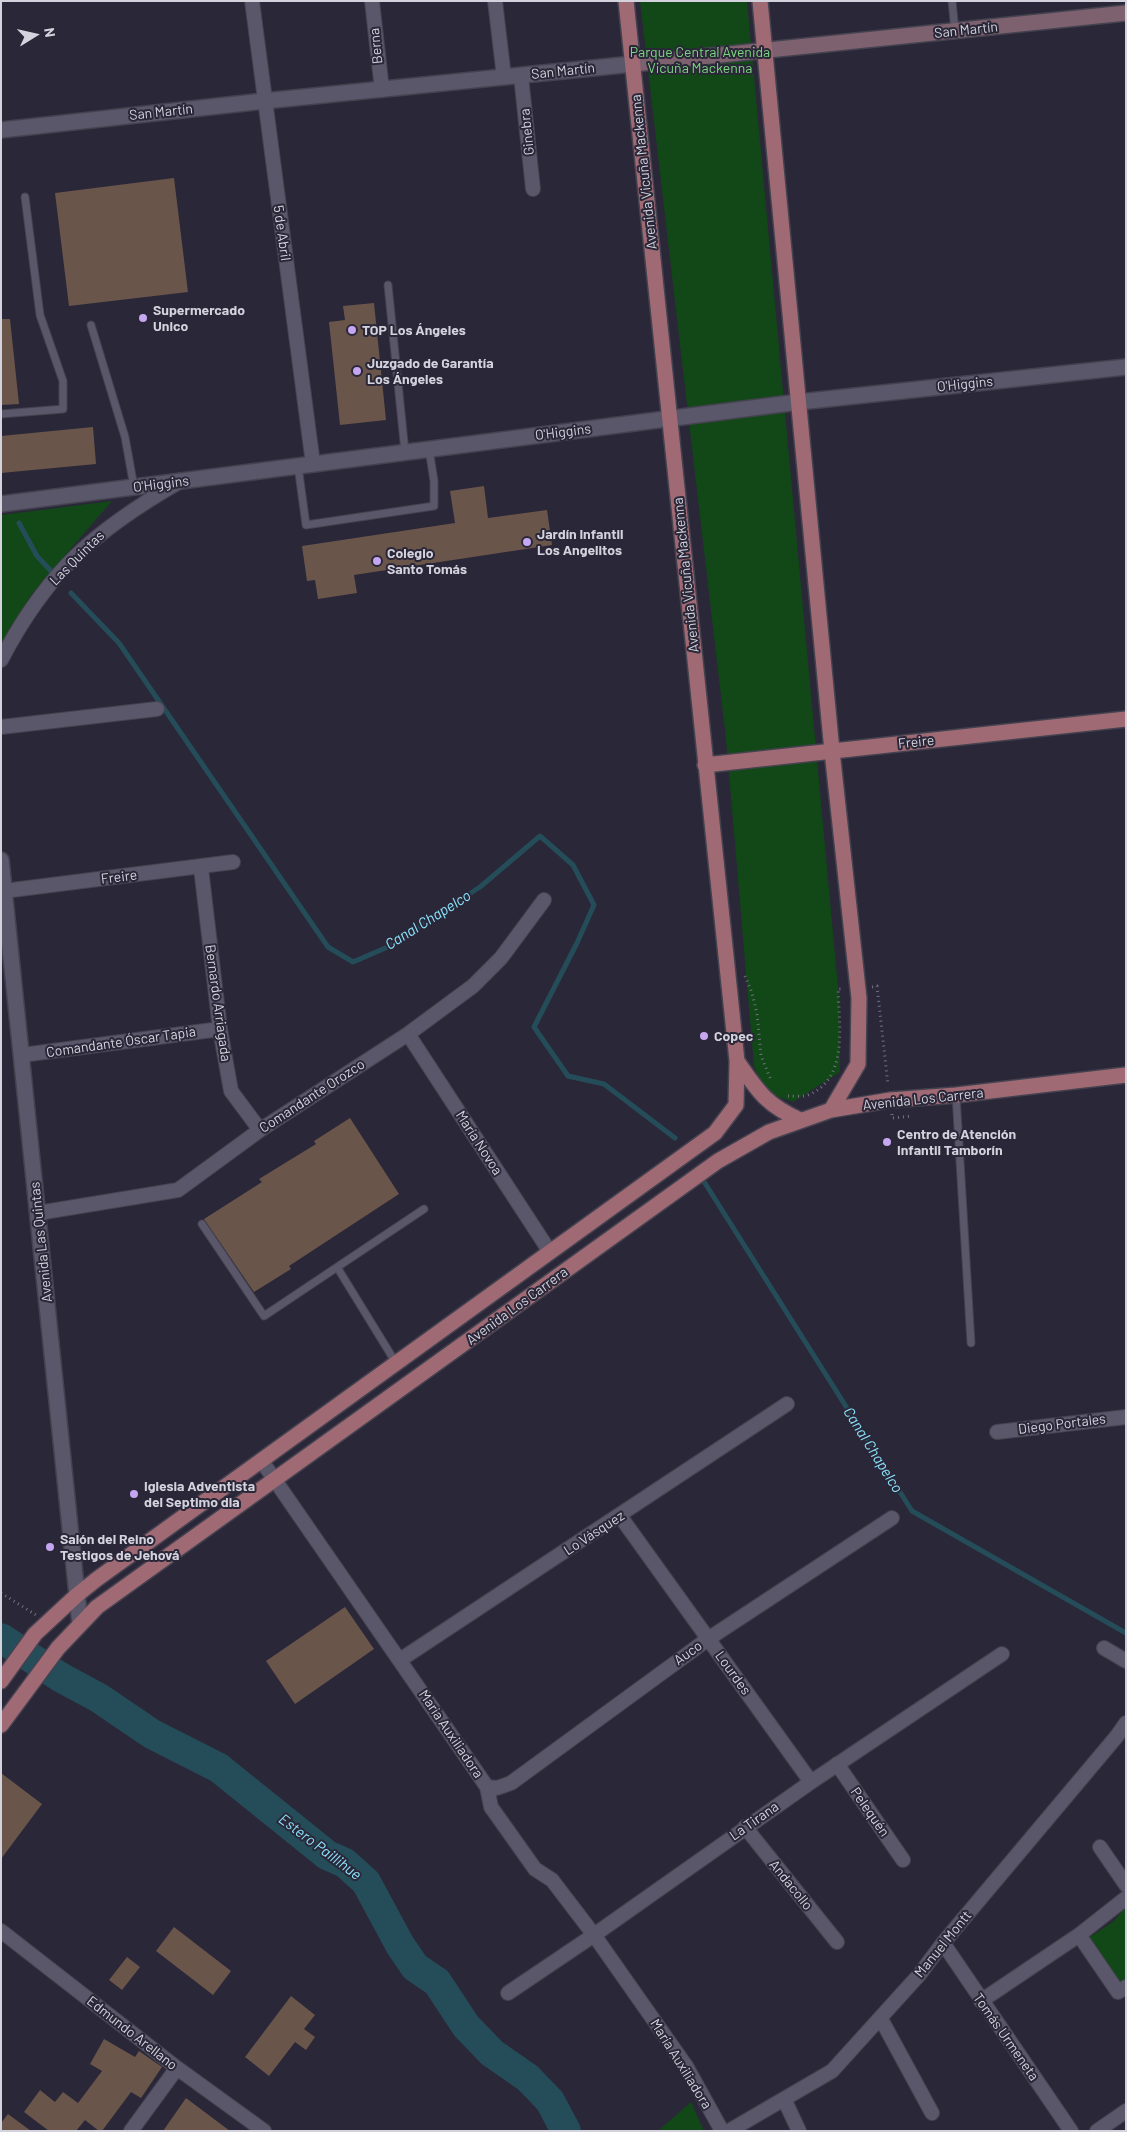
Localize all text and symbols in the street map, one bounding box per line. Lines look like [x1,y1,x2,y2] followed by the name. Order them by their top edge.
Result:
[10,10,60,60] north arrow
[933,18,999,42] street label: San Martín
[41,26,59,38] text: N
[366,27,386,65] street label: Berna
[630,44,770,76] park label: Parque Central Avenida Vicuña Mackenna
[530,59,596,83] street label: San Martín
[628,94,660,250] street label: Avenida Vicuña Mackenna
[128,100,194,124] street label: San Martín
[516,108,538,156] street label: Ginebra
[270,204,294,262] street label: 5 de Abril
[153,302,245,334] place label: Supermercado Unico
[137,312,149,324] marker: Supermercado Unico
[362,322,466,338] place label: TOP Los Ángeles
[346,324,358,336] marker: TOP Los Ángeles
[367,355,494,388] place label: Juzgado de Garantía Los Ángeles
[351,365,363,377] marker: Juzgado de Garantía Los Ángeles
[936,373,994,395] street label: O'Higgins
[534,420,592,444] street label: O'Higgins
[132,472,190,496] street label: O'Higgins
[670,497,702,653] street label: Avenida Vicuña Mackenna
[537,526,623,558] place label: Jardín Infantil Los Angelitos
[46,527,108,589] street label: Las Quintas
[521,536,533,548] marker: Jardín Infantil Los Angelitos
[387,545,467,578] place label: Colegio Santo Tomás
[371,555,383,567] marker: Colegio Santo Tomás
[897,732,935,752] street label: Freire
[100,866,138,888] street label: Freire
[382,886,474,954] water label: Canal Chapelco
[201,943,235,1063] street label: Bernardo Arriagada
[45,1023,197,1061] street label: Comandante Óscar Tapia
[714,1028,753,1044] place label: Copec
[698,1030,710,1042] marker: Copec
[256,1056,368,1136] street label: Comandante Orozco
[862,1084,984,1114] street label: Avenida Los Carrera
[452,1108,506,1178] street label: María Novoa
[897,1126,1016,1158] place label: Centro de Atención Infantil Tamborín
[881,1136,893,1148] marker: Centro de Atención Infantil Tamborín
[26,1181,56,1303] street label: Avenida Las Quintas
[463,1264,571,1348] street label: Avenida Los Carrera
[839,1404,907,1496] water label: Canal Chapelco
[1017,1410,1107,1438] street label: Diego Portales
[144,1478,255,1510] place label: Iglesia Adventista del Septimo dia
[128,1488,140,1500] marker: Iglesia Adventista del Septimo dia
[561,1507,627,1559] street label: Lo Vásquez
[60,1531,179,1564] place label: Salón del Reino Testigos de Jehová
[44,1541,56,1553] marker: Salón del Reino Testigos de Jehová
[671,1637,705,1669] street label: Auco
[712,1648,754,1698] street label: Lourdes
[415,1687,487,1781] street label: María Auxiliadora
[847,1784,893,1840] street label: Pelequén
[726,1798,782,1844] street label: La Tirana
[275,1810,365,1884] water label: Estero Paillihue
[766,1857,816,1913] street label: Andacollo
[911,1907,975,1981] street label: Manuel Montt
[970,1990,1042,2084] street label: Tomás Urmeneta
[83,1992,181,2074] street label: Edmundo Arellano
[647,2016,715,2112] street label: María Auxiliadora

